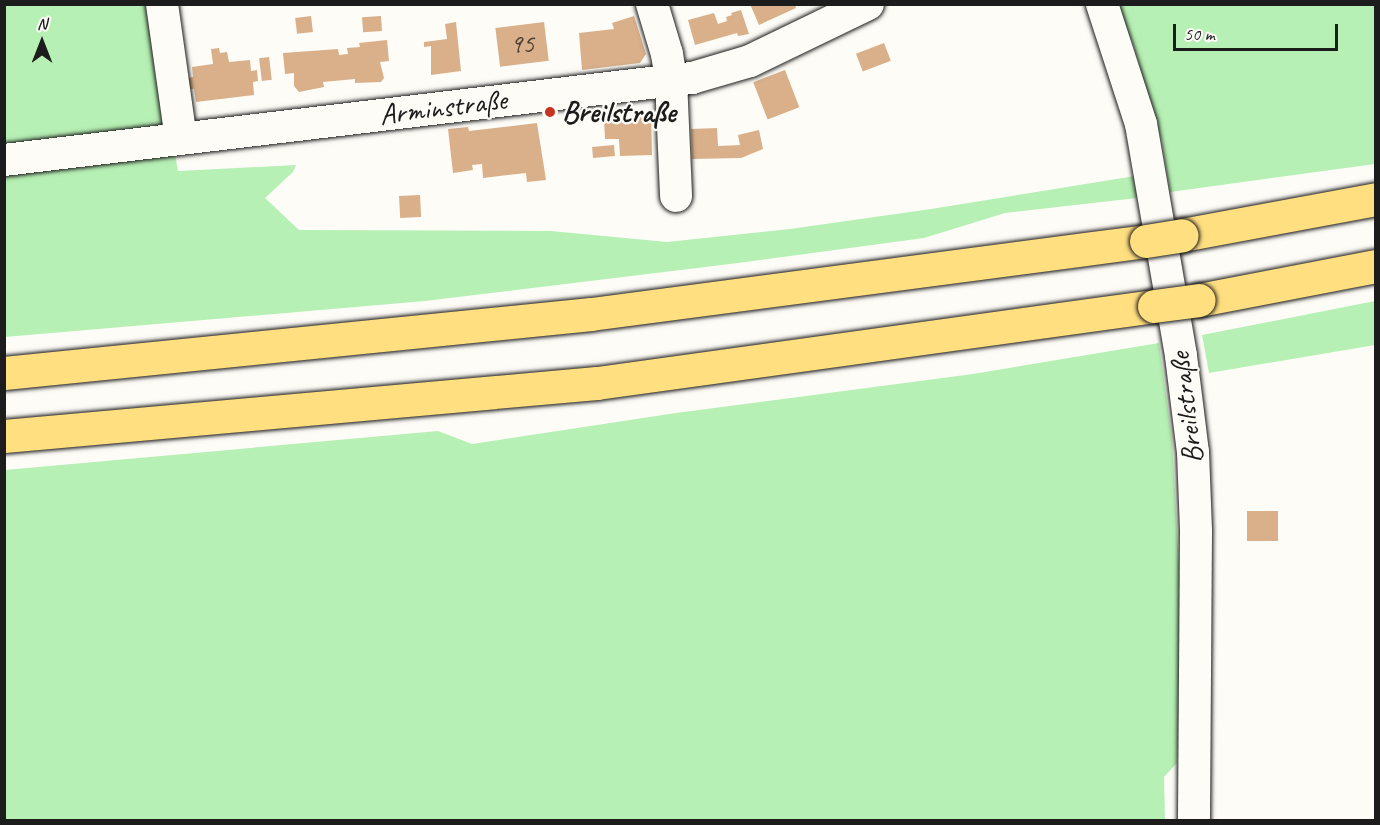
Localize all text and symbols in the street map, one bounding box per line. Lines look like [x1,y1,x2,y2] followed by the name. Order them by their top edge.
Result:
[12,12,72,72] north arrow
[1176,12,1341,50] scale bar
[37,14,47,34] text: N
[1184,23,1215,45] text: 50 m
[510,28,534,60] house number: 95
[377,81,509,133] street label: Arminstraße
[562,94,675,130] place label: Breilstraße
[543,105,557,119] marker: Breilstraße
[1161,350,1211,466] street label: Breilstraße

